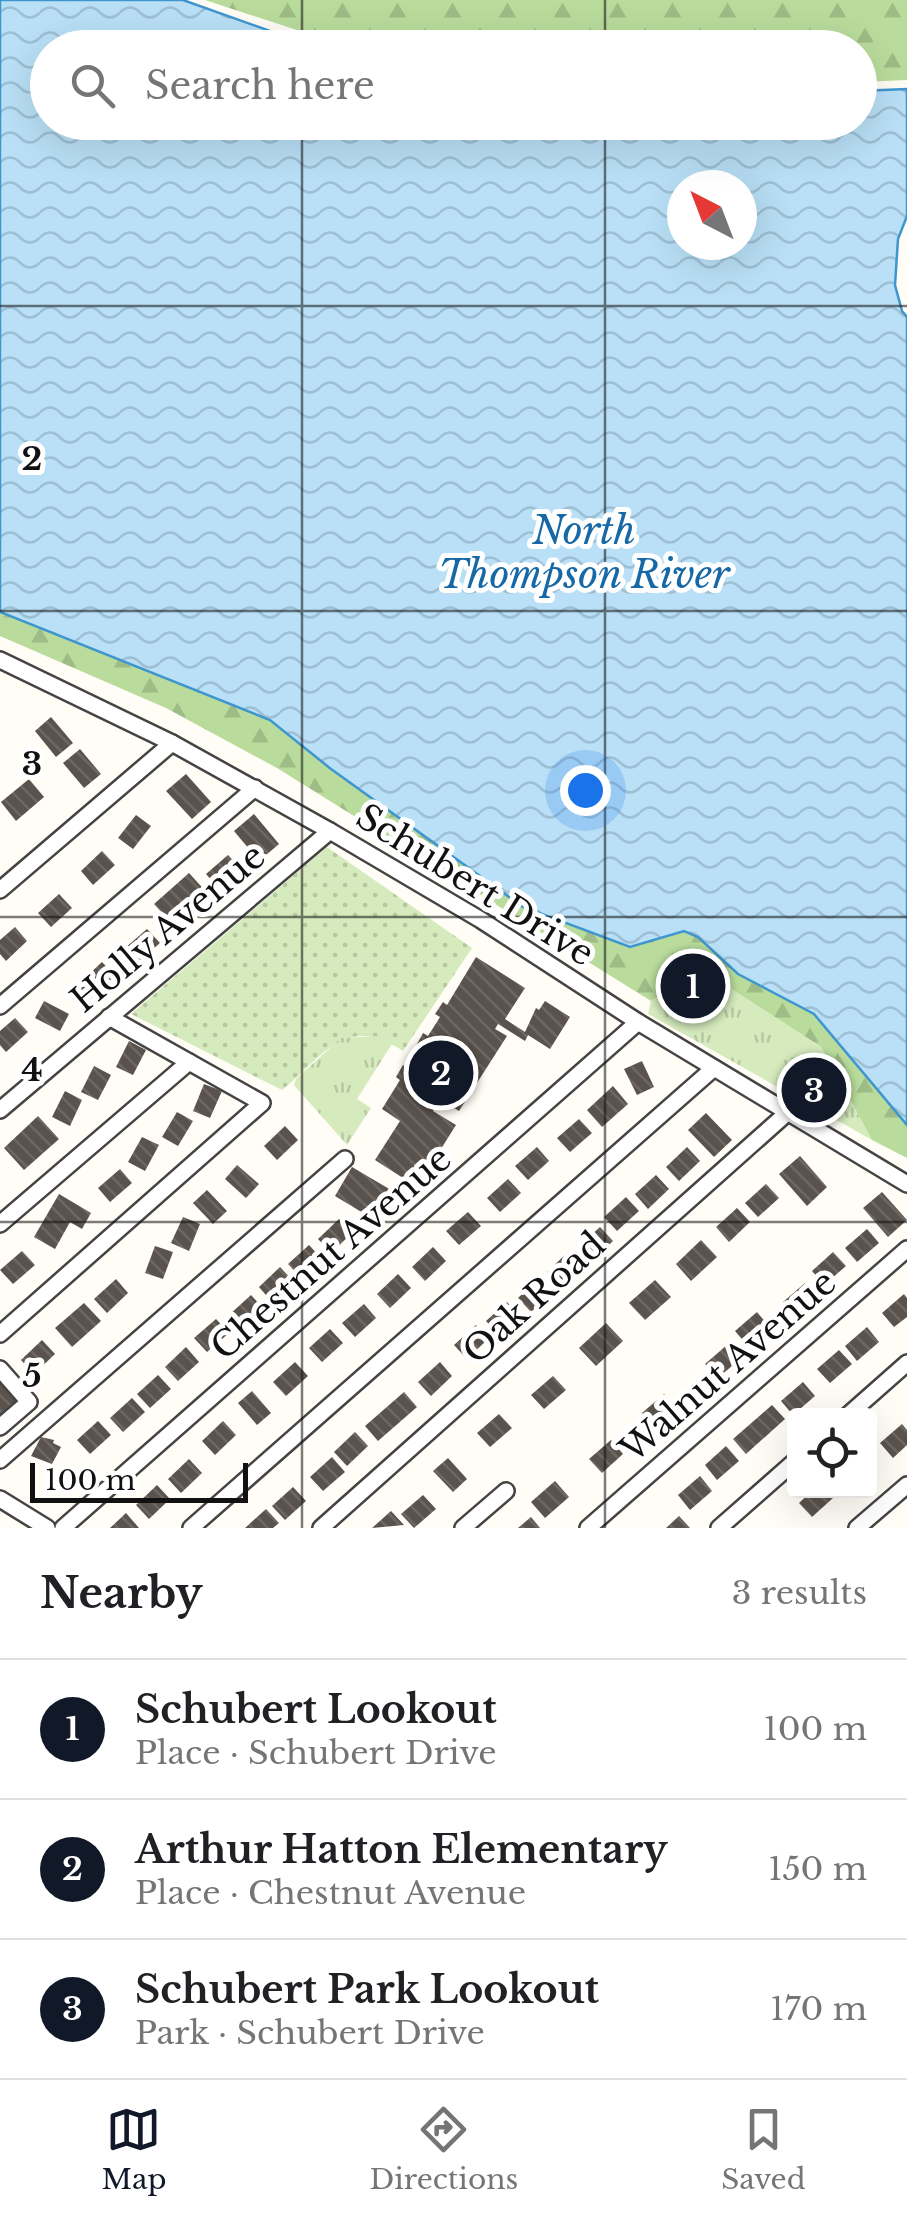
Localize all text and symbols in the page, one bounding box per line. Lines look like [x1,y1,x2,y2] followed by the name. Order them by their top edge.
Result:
[30,30,877,140] search box
[65,58,120,113] icon: search
[145,62,375,109] text: Search here
[667,170,757,260] north arrow
[22,439,42,479] text: 2
[439,507,731,598] water label: North Thompson River
[22,744,42,784] text: 3
[560,765,611,816] your location
[349,794,602,975] street label: Schubert Drive
[62,834,273,1021] street label: Holly Avenue
[660,948,726,1024] pin: 1
[408,1036,474,1110] pin: 2
[21,1050,43,1090] text: 4
[782,1052,846,1128] pin: 3
[202,1137,460,1369] street label: Chestnut Avenue
[454,1223,614,1373] street label: Oak Road
[610,1260,844,1472] street label: Walnut Avenue
[22,1356,42,1396] text: 5
[787,1408,877,1498] map controls
[787,1408,877,1498] button: locate
[30,1458,248,1502] scale bar
[45,1463,136,1498] text: 100 m
[40,1567,203,1619] text: Nearby
[732,1573,867,1613] text: 3 results
[135,1686,497,1733] text: Schubert Lookout
[66,1709,79,1749] text: 1
[764,1709,867,1749] text: 100 m
[135,1733,497,1773] text: Place · Schubert Drive
[135,1826,668,1873] text: Arthur Hatton Elementary
[62,1849,83,1889] text: 2
[768,1849,867,1889] text: 150 m
[135,1873,526,1913] text: Place · Chestnut Avenue
[135,1966,599,2013] text: Schubert Park Lookout
[62,1989,83,2029] text: 3
[770,1989,867,2029] text: 170 m
[135,2013,485,2053] text: Park · Schubert Drive
[101,2102,166,2197] tab: Map
[369,2102,518,2197] tab: Directions
[721,2102,806,2197] tab: Saved

